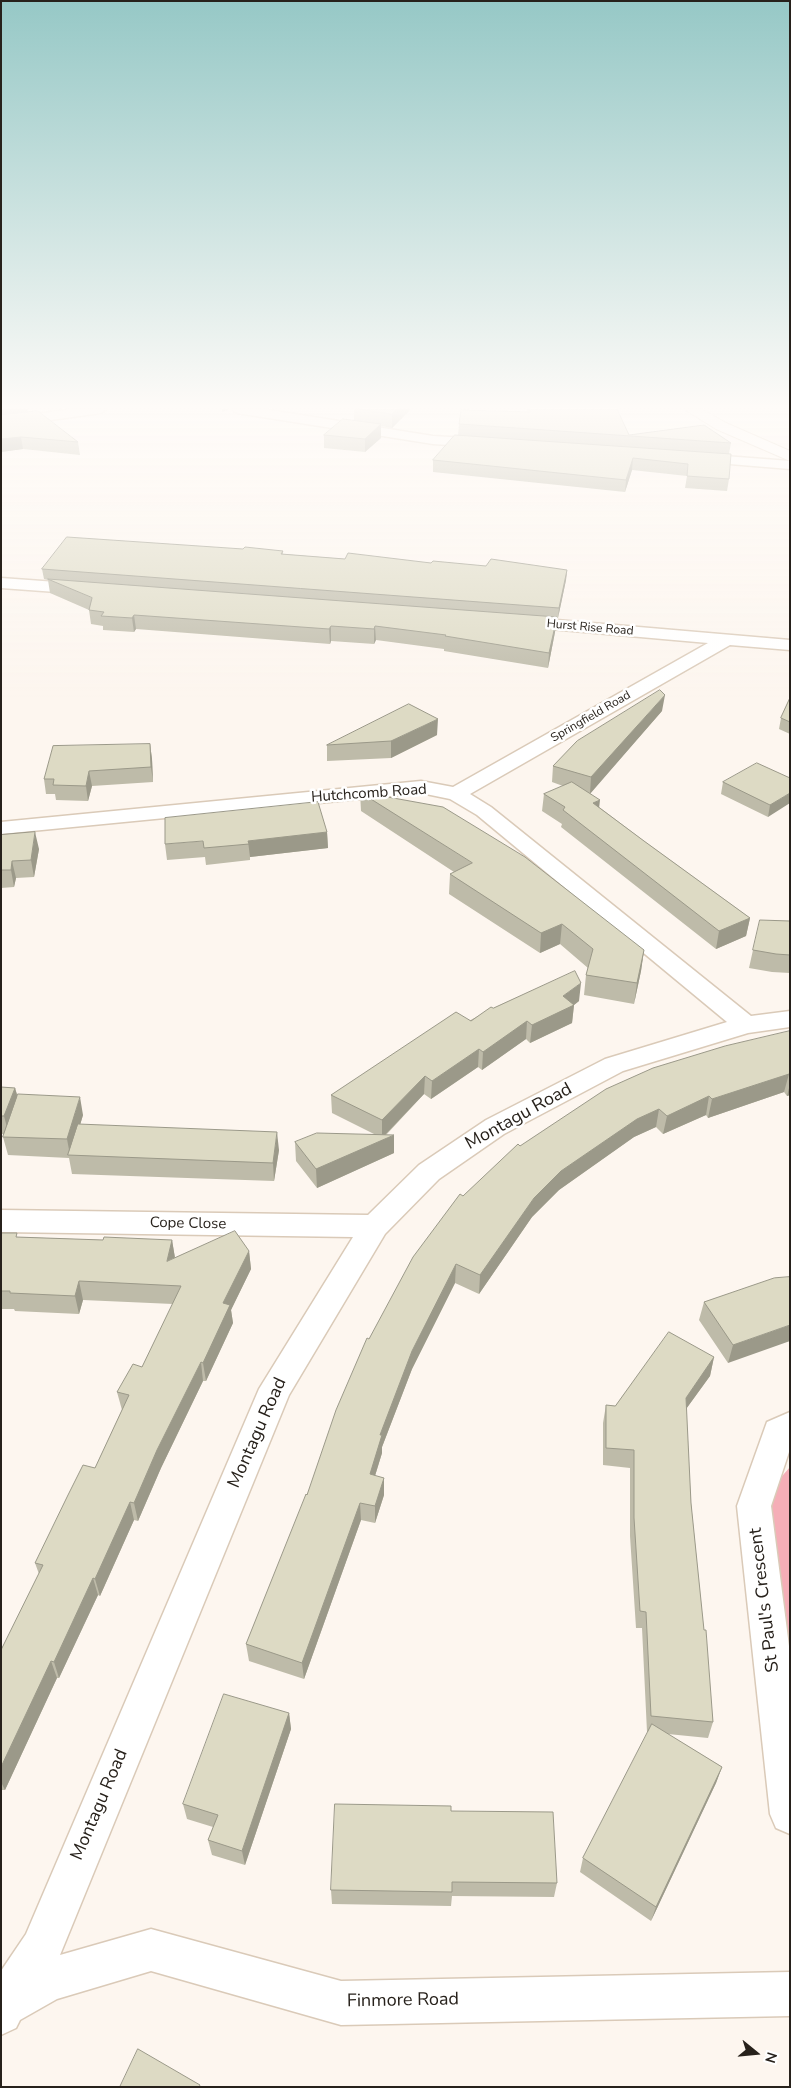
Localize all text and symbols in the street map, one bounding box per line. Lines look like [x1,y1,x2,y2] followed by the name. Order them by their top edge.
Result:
[546,617,634,639] street label: Hurst Rise Road
[548,688,634,746] street label: Springfield Road
[311,781,427,807] street label: Hutchcomb Road
[462,1079,576,1155] street label: Montagu Road
[150,1214,226,1234] street label: Cope Close
[224,1374,292,1492] street label: Montagu Road
[745,1527,785,1673] street label: St Paul's Crescent
[67,1746,133,1864] street label: Montagu Road
[347,1989,459,2013] street label: Finmore Road
[731,2028,781,2078] north arrow
[760,2050,781,2065] text: N

